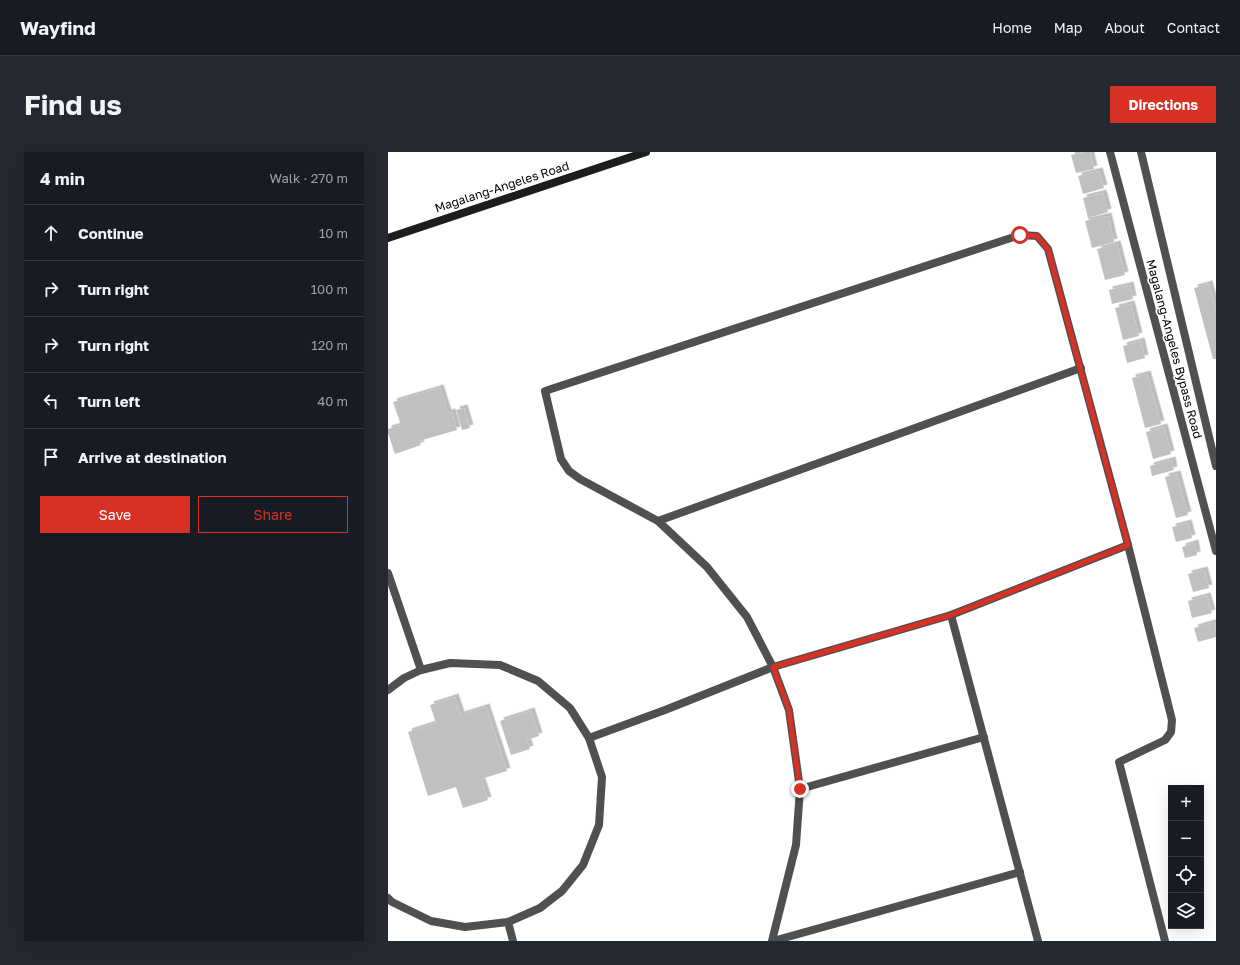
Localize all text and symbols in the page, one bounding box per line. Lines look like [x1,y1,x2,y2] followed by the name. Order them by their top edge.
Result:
[20,16,96,39] text: Wayfind
[992,19,1032,36] text: Home
[1054,19,1082,36] text: Map
[1104,19,1145,36] text: About
[1167,19,1220,36] text: Contact
[1110,86,1216,123] button: Directions
[24,88,122,121] text: Find us
[433,158,571,215] street label: Magalang-Angeles Road
[40,168,85,189] text: 4 min
[270,170,348,186] text: Walk · 270 m
[40,222,62,244] icon: ahead
[78,224,144,242] text: Continue
[319,225,348,241] text: 10 m
[1011,226,1029,244] route start
[1143,258,1206,440] street label: Magalang-Angeles Bypass Road
[40,278,62,300] icon: right
[78,280,149,298] text: Turn right
[311,281,348,297] text: 100 m
[40,334,62,356] icon: right
[78,336,149,354] text: Turn right
[311,337,348,353] text: 120 m
[40,390,62,412] icon: left
[78,392,140,410] text: Turn left
[317,393,348,409] text: 40 m
[40,446,62,468] icon: arrive
[78,448,227,466] text: Arrive at destination
[40,496,190,533] button: Save
[198,496,348,533] button: Share
[791,780,809,798] route end
[1168,785,1204,929] map controls
[1168,785,1204,821] button: +
[1168,821,1204,857] button: −
[1168,857,1204,893] button: locate
[1168,893,1204,929] button: layers

